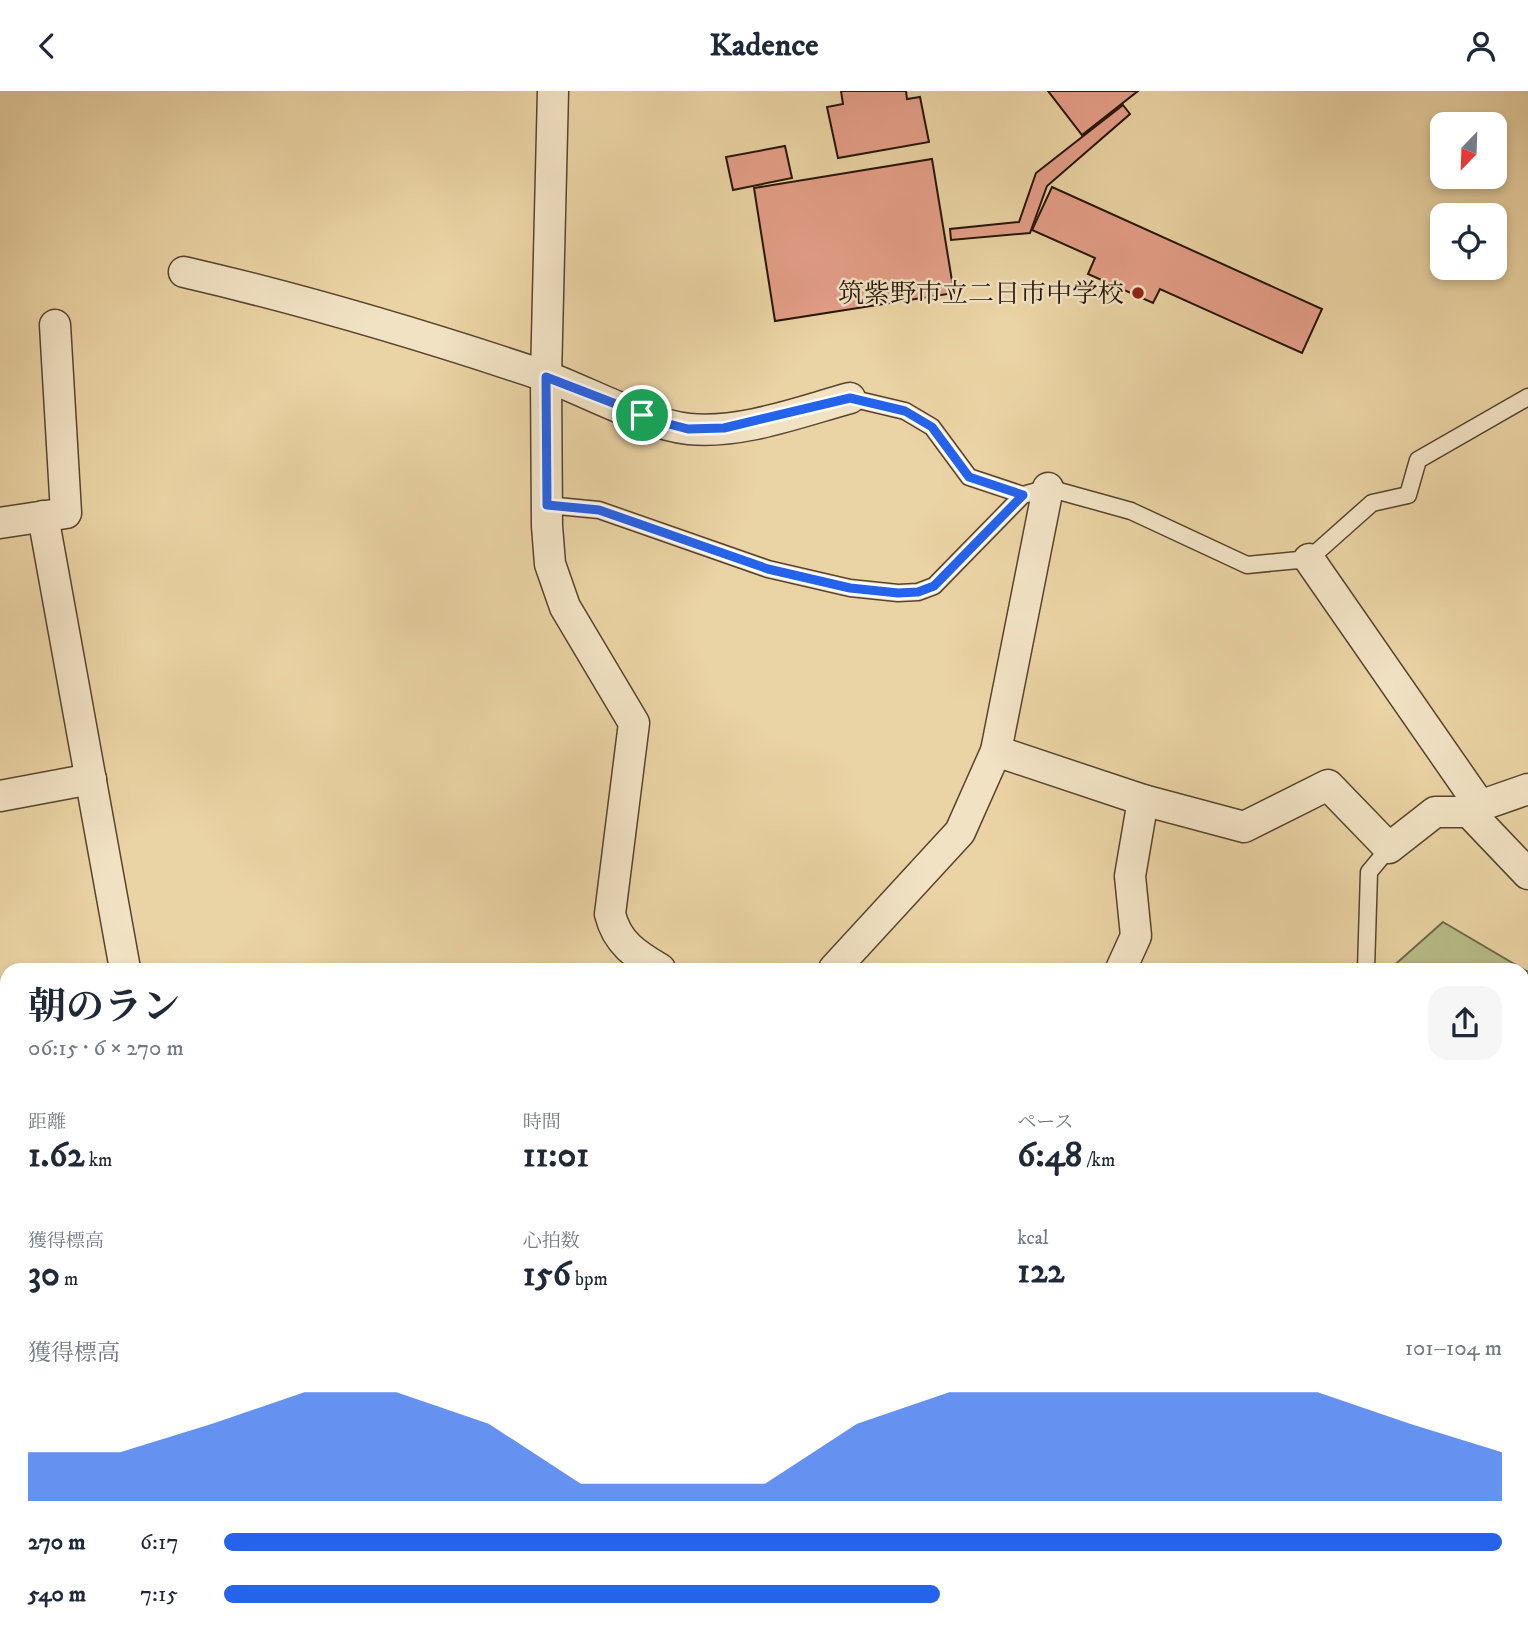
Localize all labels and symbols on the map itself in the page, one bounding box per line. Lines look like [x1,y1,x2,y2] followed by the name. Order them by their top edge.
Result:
[1430,112,1507,189] north arrow
[838,278,1124,311] place label: 筑紫野市立二日市中学校
[1130,285,1146,301] marker: 筑紫野市立二日市中学校
[612,385,672,445] pin

